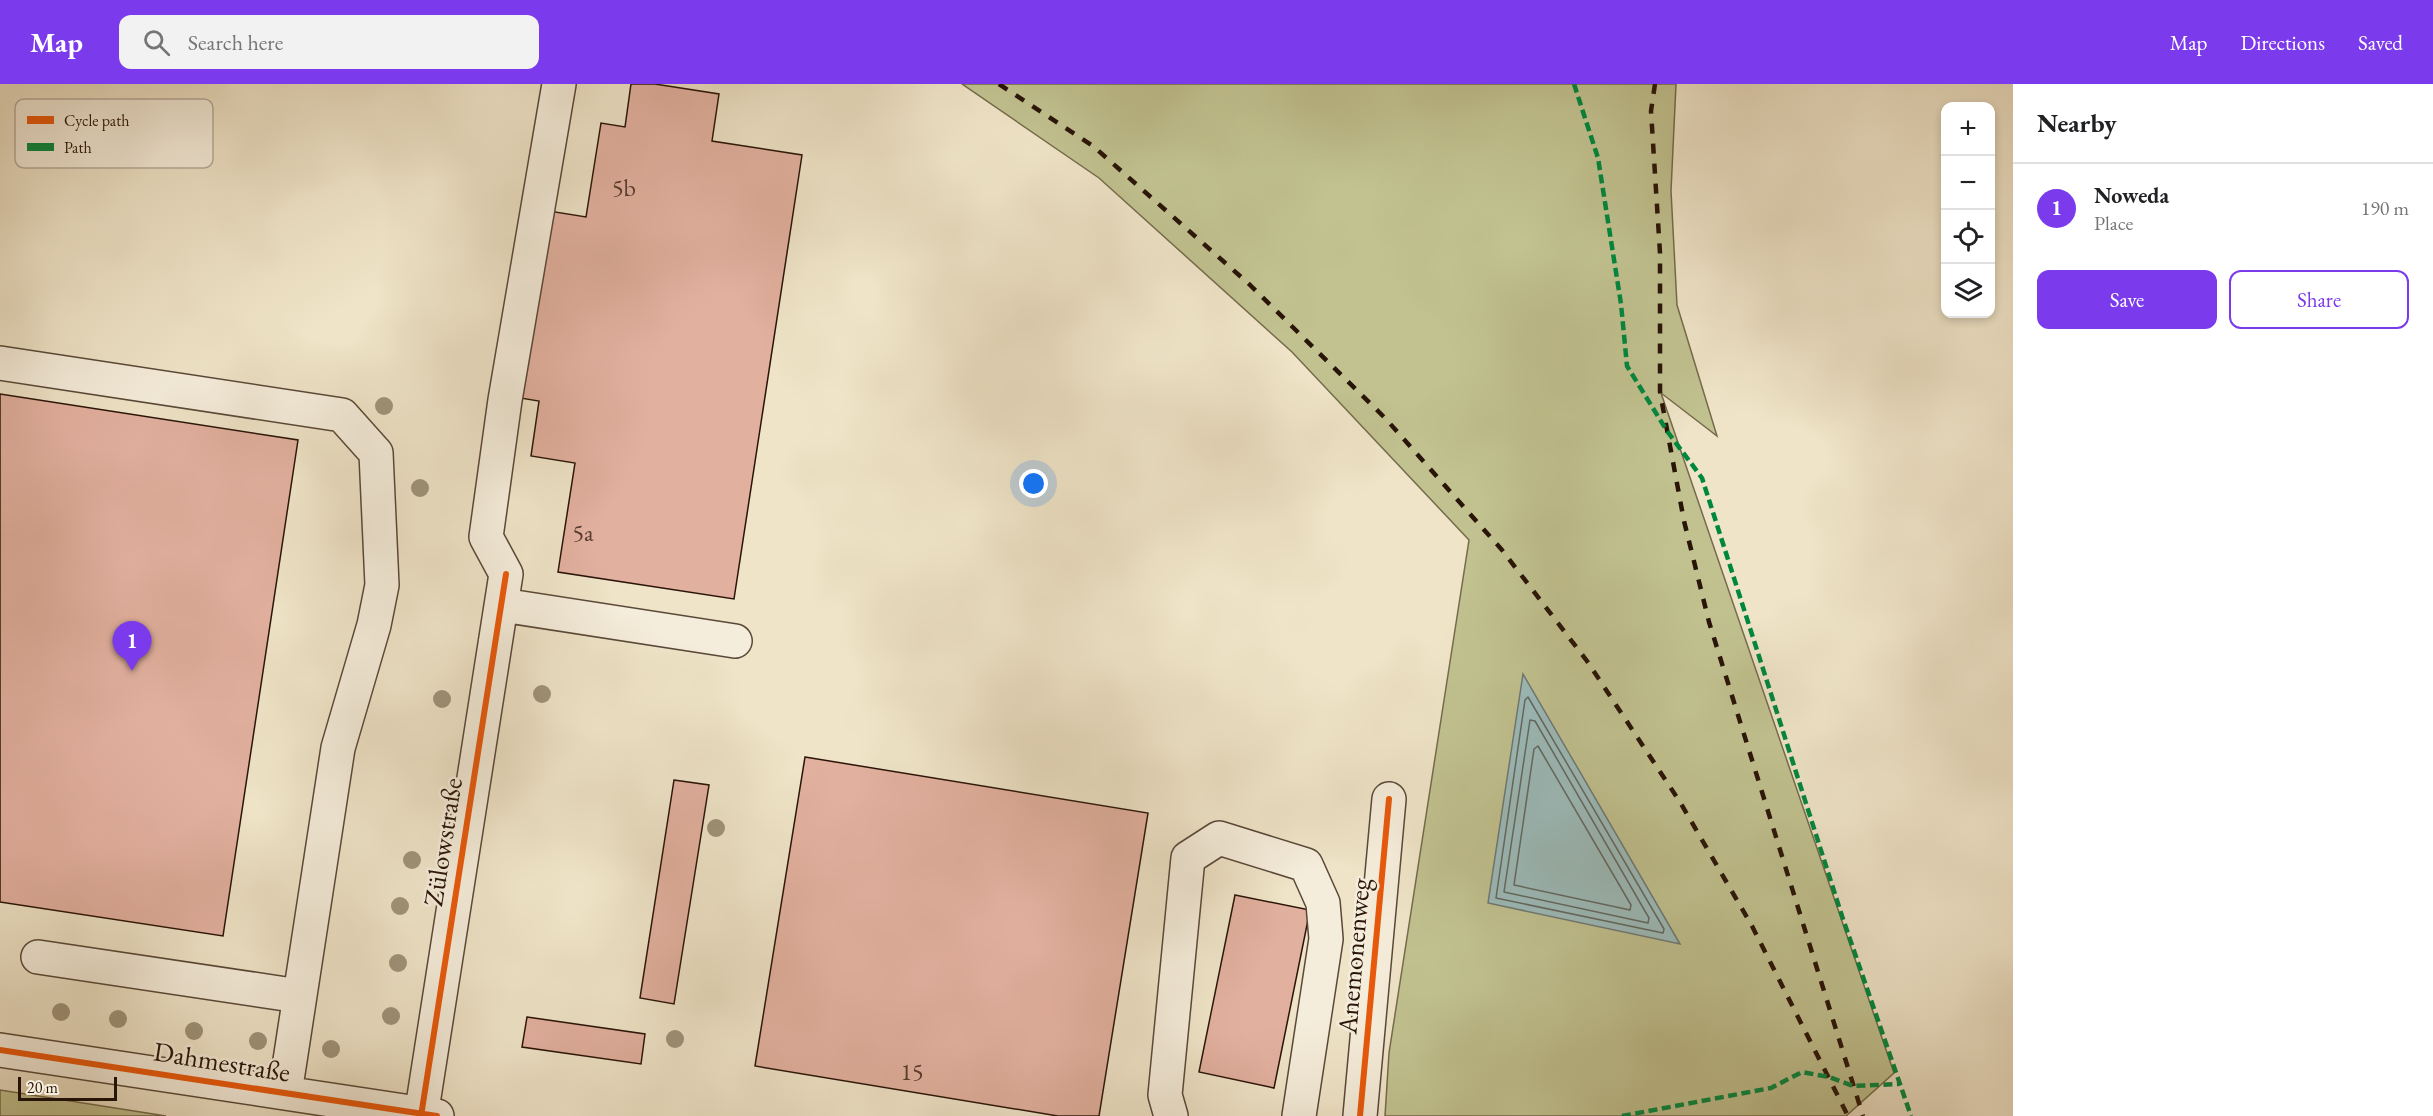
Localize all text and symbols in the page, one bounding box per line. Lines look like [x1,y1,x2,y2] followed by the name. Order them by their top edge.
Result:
[119,15,539,69] search box
[30,24,83,60] text: Map
[140,26,173,59] icon: search
[188,28,283,57] text: Search here
[2170,29,2207,56] text: Map
[2240,29,2325,56] text: Directions
[2358,29,2403,56] text: Saved
[15,99,213,168] legend
[1941,102,1995,318] map controls
[1941,102,1995,156] button: +
[2037,106,2117,140] text: Nearby
[64,110,129,131] text: Cycle path
[64,137,92,158] text: Path
[1941,156,1995,210] button: −
[612,172,636,203] house number: 5b
[2094,181,2169,210] text: Noweda
[2051,195,2062,221] text: 1
[2361,195,2409,221] text: 190 m
[1941,210,1995,264] button: locate
[2094,210,2133,236] text: Place
[1941,264,1995,318] button: layers
[2037,270,2217,329] button: Save
[2229,270,2409,329] button: Share
[1019,469,1048,498] your location
[572,517,594,548] house number: 5a
[112,622,152,671] pin: 1
[415,775,470,909] street label: Zülowstraße
[1329,876,1378,1036] street label: Anemonenweg
[151,1033,293,1090] street label: Dahmestraße
[900,1056,924,1087] house number: 15
[18,1074,117,1102] scale bar
[27,1077,58,1098] text: 20 m

